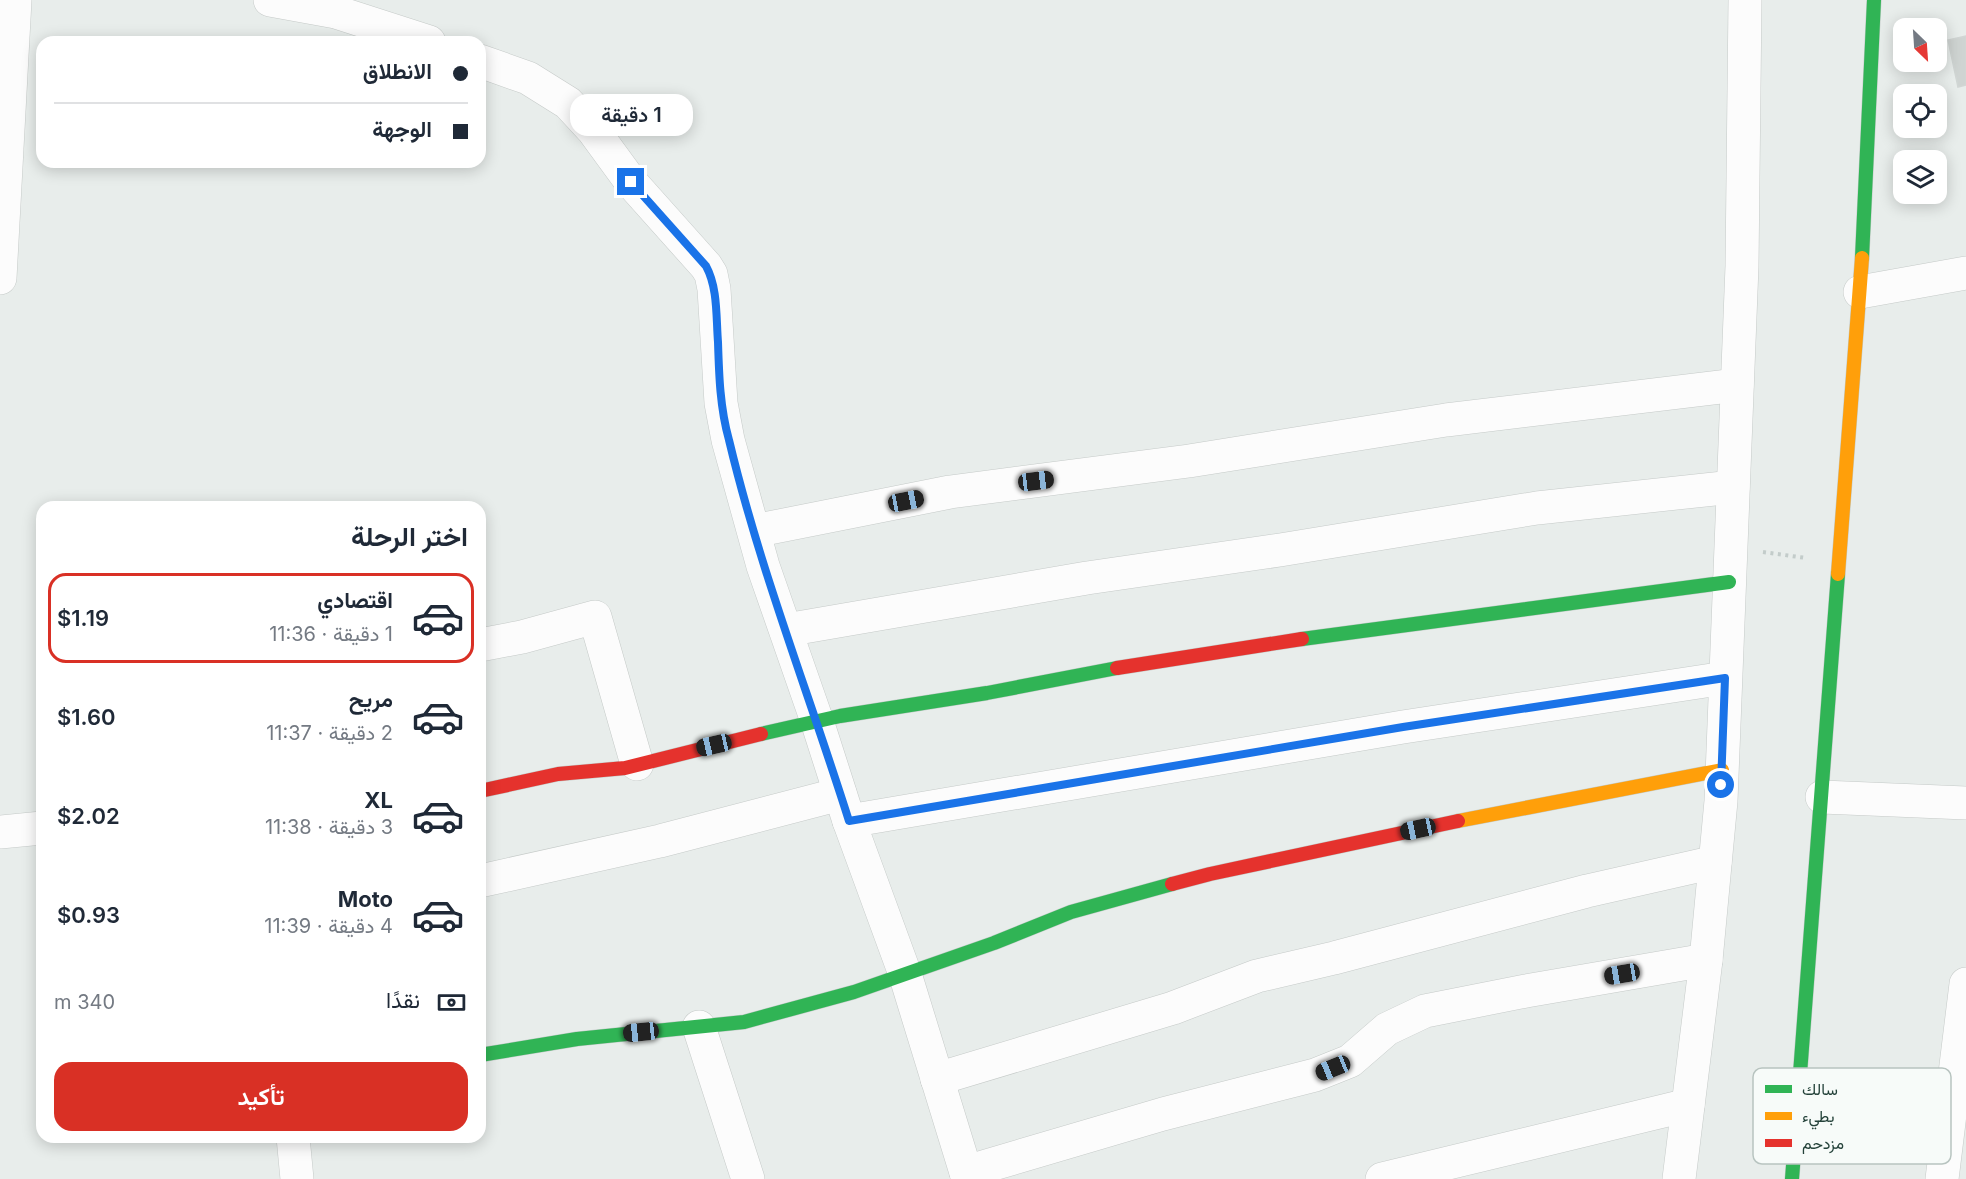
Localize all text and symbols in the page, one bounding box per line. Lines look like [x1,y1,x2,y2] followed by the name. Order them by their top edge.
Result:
[1893,18,1947,72] north arrow
[1893,18,1947,204] map controls
[363,58,432,84] text: الانطلاق
[1893,84,1947,138] button: locate
[570,95,692,137] callout: 1 دقيقة
[601,103,662,127] text: 1 دقيقة
[372,116,432,142] text: الوجهة
[1893,150,1947,204] button: layers
[617,168,644,195] route end
[1017,470,1055,492] car
[887,489,925,513] car
[351,520,468,553] text: اختر الرحلة
[317,587,393,613] text: اقتصادي
[411,591,465,645] icon: car
[57,605,109,631] text: $1.19
[269,622,393,646] text: 1 دقيقة · 11:36
[349,686,393,712] text: مريح
[411,690,465,744] icon: car
[57,704,116,730] text: $1.60
[266,721,393,745] text: 2 دقيقة · 11:37
[694,732,734,758] car
[1707,771,1734,798] route start
[364,787,393,813] text: XL
[411,789,465,843] icon: car
[57,803,120,829] text: $2.02
[265,815,393,839] text: 3 دقيقة · 11:38
[1399,816,1437,842] car
[338,886,393,912] text: Moto
[411,888,465,942] icon: car
[57,902,120,928] text: $0.93
[264,914,393,938] text: 4 دقيقة · 11:39
[1603,962,1641,986] car
[435,986,468,1019] icon: cash
[386,987,420,1013] text: نقدًا
[54,990,115,1014] text: 340 m
[622,1021,660,1043] car
[1313,1053,1353,1083] car
[54,1062,468,1131] button: تأكيد
[1753,1068,1951,1164] legend
[1802,1079,1838,1099] text: سالك
[1802,1106,1834,1130] text: بطيء
[1802,1133,1844,1154] text: مزدحم

